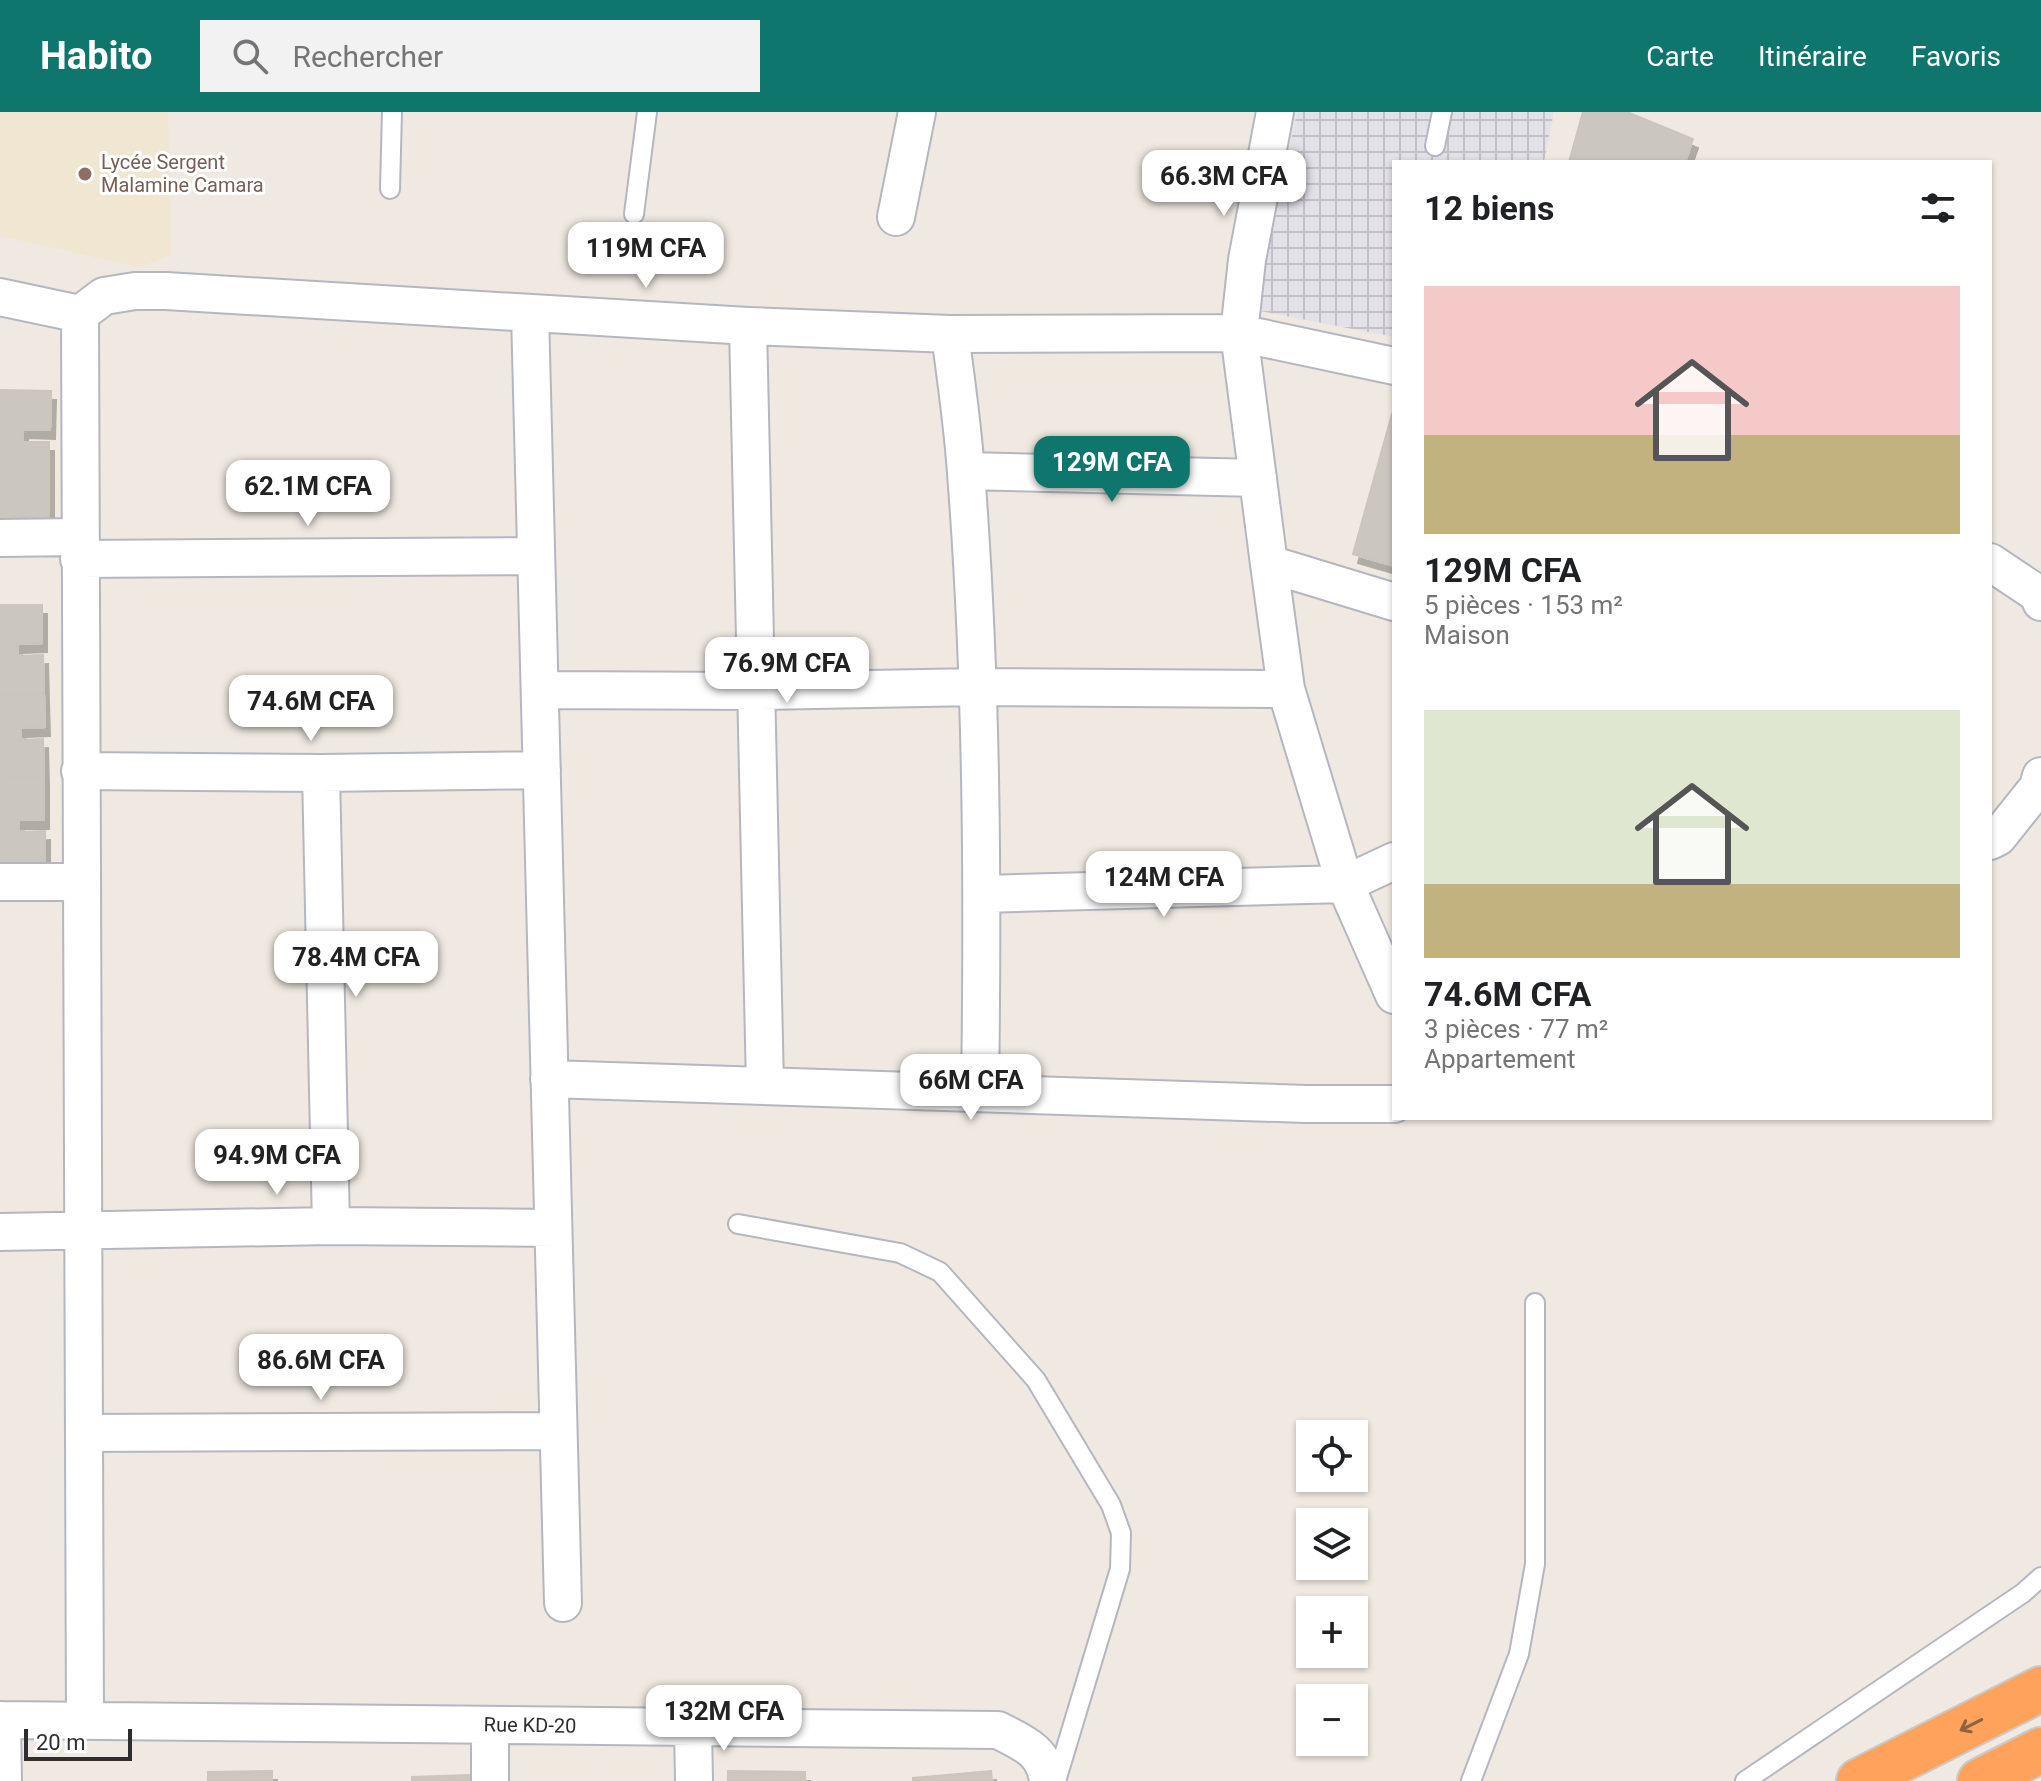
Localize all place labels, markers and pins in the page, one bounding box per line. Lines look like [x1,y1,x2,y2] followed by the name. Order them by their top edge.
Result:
[101,150,264,197] place label: Lycée Sergent Malamine Camara
[1132,150,1316,218] pin: 66.3M CFA
[76,165,94,183] marker: Lycée Sergent Malamine Camara
[563,222,729,290] pin: 119M CFA
[1029,436,1195,504] pin: 129M CFA
[216,460,400,528] pin: 62.1M CFA
[695,637,879,705] pin: 76.9M CFA
[219,675,403,743] pin: 74.6M CFA
[1081,851,1247,919] pin: 124M CFA
[264,931,448,999] pin: 78.4M CFA
[897,1054,1045,1122] pin: 66M CFA
[185,1129,369,1197] pin: 94.9M CFA
[229,1334,413,1402] pin: 86.6M CFA
[641,1685,807,1753] pin: 132M CFA

